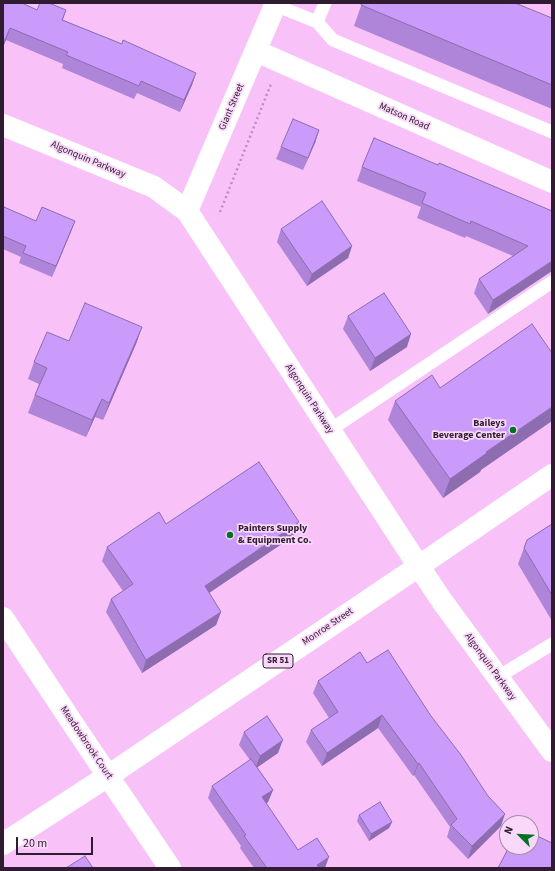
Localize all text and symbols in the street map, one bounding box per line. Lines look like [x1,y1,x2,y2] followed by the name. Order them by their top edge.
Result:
[217,82,247,132] street label: Giant Street
[377,101,431,133] street label: Matson Road
[49,139,127,181] street label: Algonquin Parkway
[282,362,336,436] street label: Algonquin Parkway
[433,418,505,442] place label: Baileys Beverage Center
[508,425,518,435] marker: Baileys Beverage Center
[238,523,312,546] place label: Painters Supply & Equipment Co.
[225,530,235,540] marker: Painters Supply & Equipment Co.
[300,606,356,648] street label: Monroe Street
[462,631,518,703] street label: Algonquin Parkway
[263,654,293,668] road number: SR 51
[57,704,115,782] street label: Meadowbrook Court
[499,815,539,855] north arrow
[500,824,517,837] text: N
[18,829,95,855] scale bar
[23,835,47,852] text: 20 m

